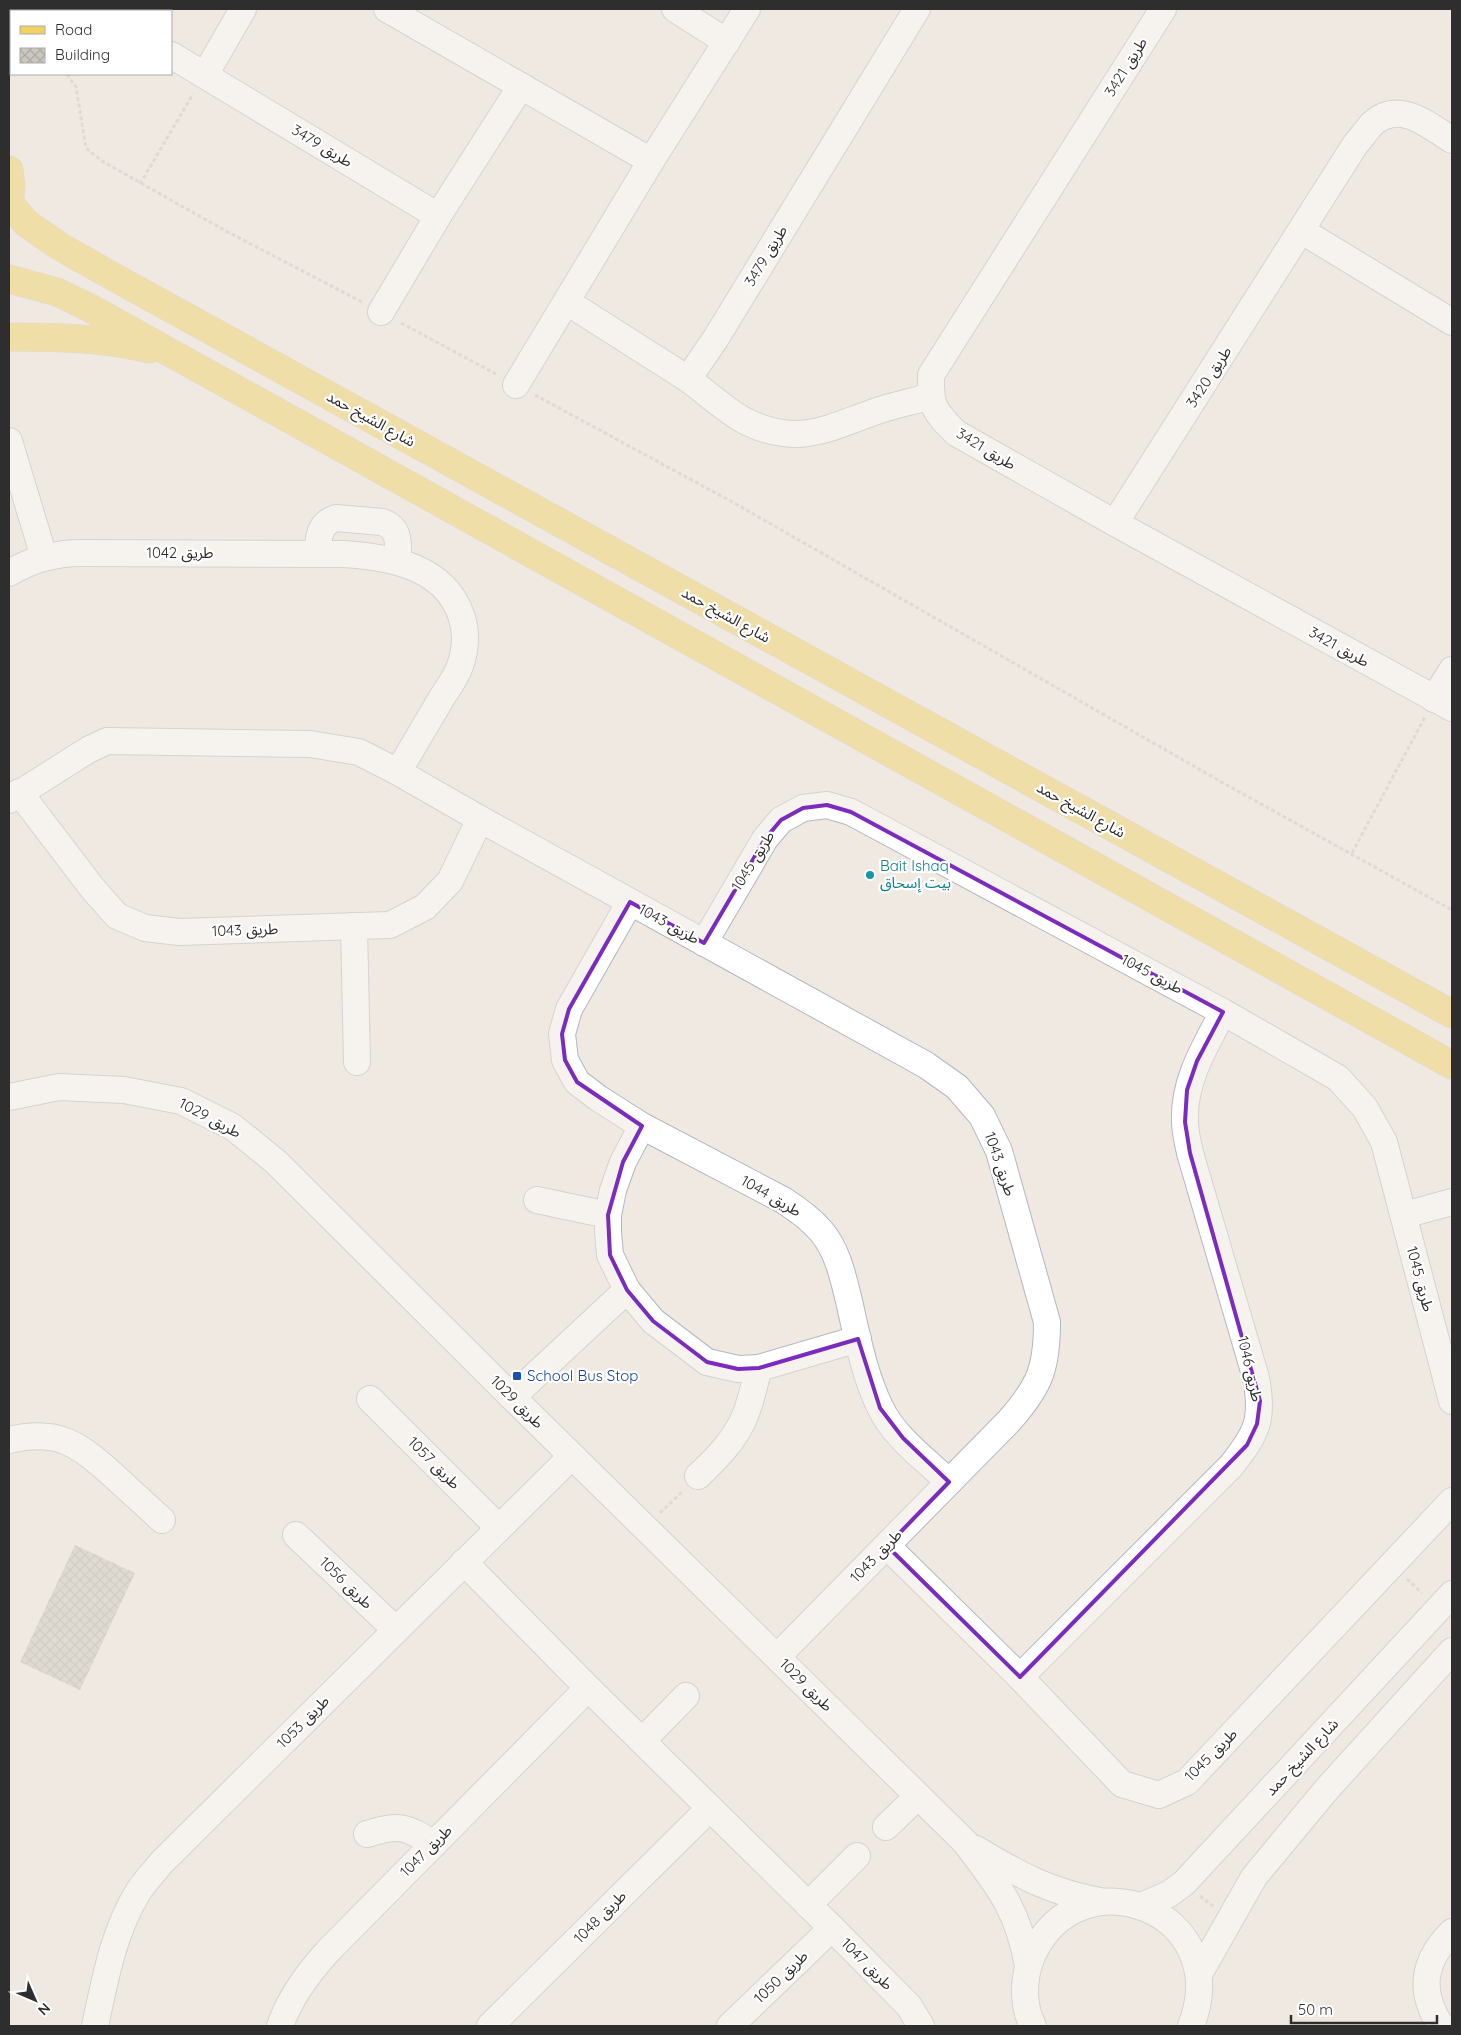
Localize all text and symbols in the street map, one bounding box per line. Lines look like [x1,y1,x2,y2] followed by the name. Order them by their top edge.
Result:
[10,10,172,75] legend
[55,20,92,39] text: Road
[1100,34,1152,100] street label: طريق 3421
[55,45,110,64] text: Building
[288,120,356,172] street label: طريق 3479
[740,222,792,290] street label: طريق 3479
[1182,342,1236,412] street label: طريق 3420
[322,386,419,453] street label: شارع الشيخ حمد
[953,423,1019,475] street label: طريق 3421
[146,543,214,563] street label: طريق 1042
[677,582,774,649] street label: شارع الشيخ حمد
[1305,622,1373,672] street label: طريق 3421
[1032,777,1129,844] street label: شارع الشيخ حمد
[727,827,779,895] street label: طريق 1045
[880,856,951,893] place label: Bait Ishaq بيت إسحاق
[864,869,876,881] marker: Bait Ishaq بيت إسحاق
[635,899,703,949] street label: طريق 1043
[211,919,279,941] street label: طريق 1043
[1118,949,1186,999] street label: طريق 1045
[175,1093,245,1143] street label: طريق 1029
[980,1129,1020,1199] street label: طريق 1043
[737,1171,805,1221] street label: طريق 1044
[1402,1244,1438,1314] street label: طريق 1045
[1233,1334,1267,1404] street label: طريق 1046
[527,1366,638,1385] place label: School Bus Stop
[511,1370,523,1382] marker: School Bus Stop
[486,1371,548,1433] street label: طريق 1029
[403,1432,465,1494] street label: طريق 1057
[846,1525,906,1587] street label: طريق 1043
[315,1553,377,1613] street label: طريق 1056
[775,1654,837,1716] street label: طريق 1029
[272,1691,334,1753] street label: طريق 1053
[1261,1714,1345,1801] street label: شارع الشيخ حمد
[1180,1724,1242,1786] street label: طريق 1045
[396,1821,456,1881] street label: طريق 1047
[569,1886,631,1948] street label: طريق 1048
[837,1934,897,1994] street label: طريق 1047
[750,1946,812,2008] street label: طريق 1050
[10,1975,60,2025] north arrow
[1291,1992,1437,2024] scale bar
[34,1999,54,2019] text: N
[1298,2000,1333,2019] text: 50 m

